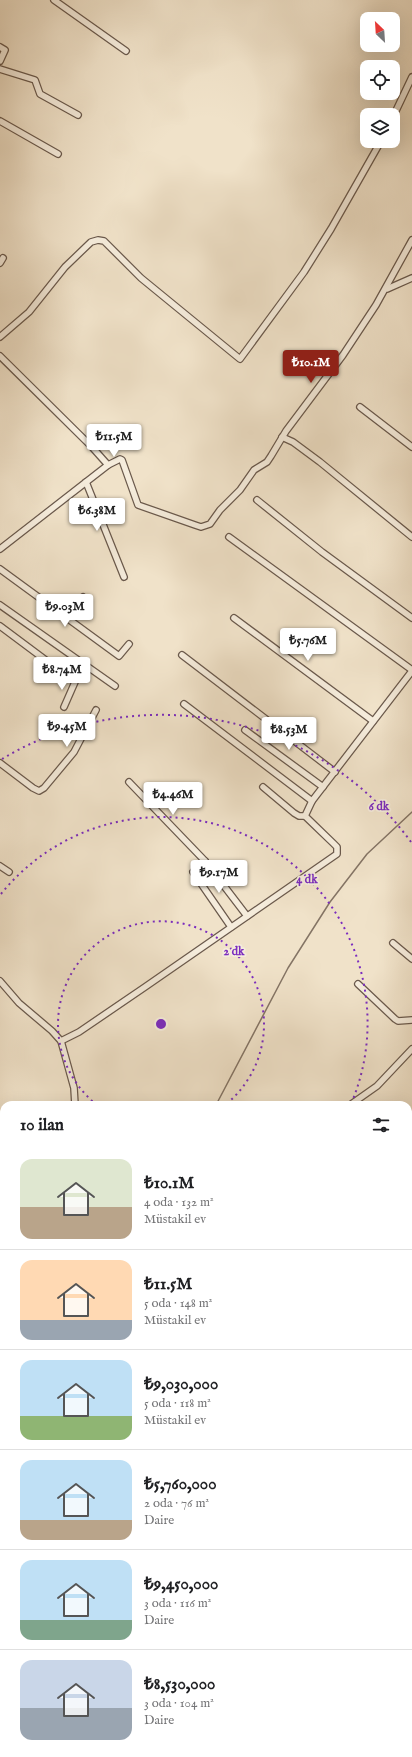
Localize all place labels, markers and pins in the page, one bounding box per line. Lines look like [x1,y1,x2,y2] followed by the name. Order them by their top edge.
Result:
[278,350,344,384] pin: ₺10.1M
[81,424,147,458] pin: ₺11.5M
[64,498,130,532] pin: ₺6.38M
[32,594,98,628] pin: ₺9.03M
[275,628,341,662] pin: ₺5.76M
[29,657,95,691] pin: ₺8.74M
[34,714,100,748] pin: ₺9.45M
[256,717,322,751] pin: ₺8.53M
[140,782,206,816] pin: ₺4.46M
[186,860,252,894] pin: ₺9.17M
[154,1017,168,1031] centre of rings

